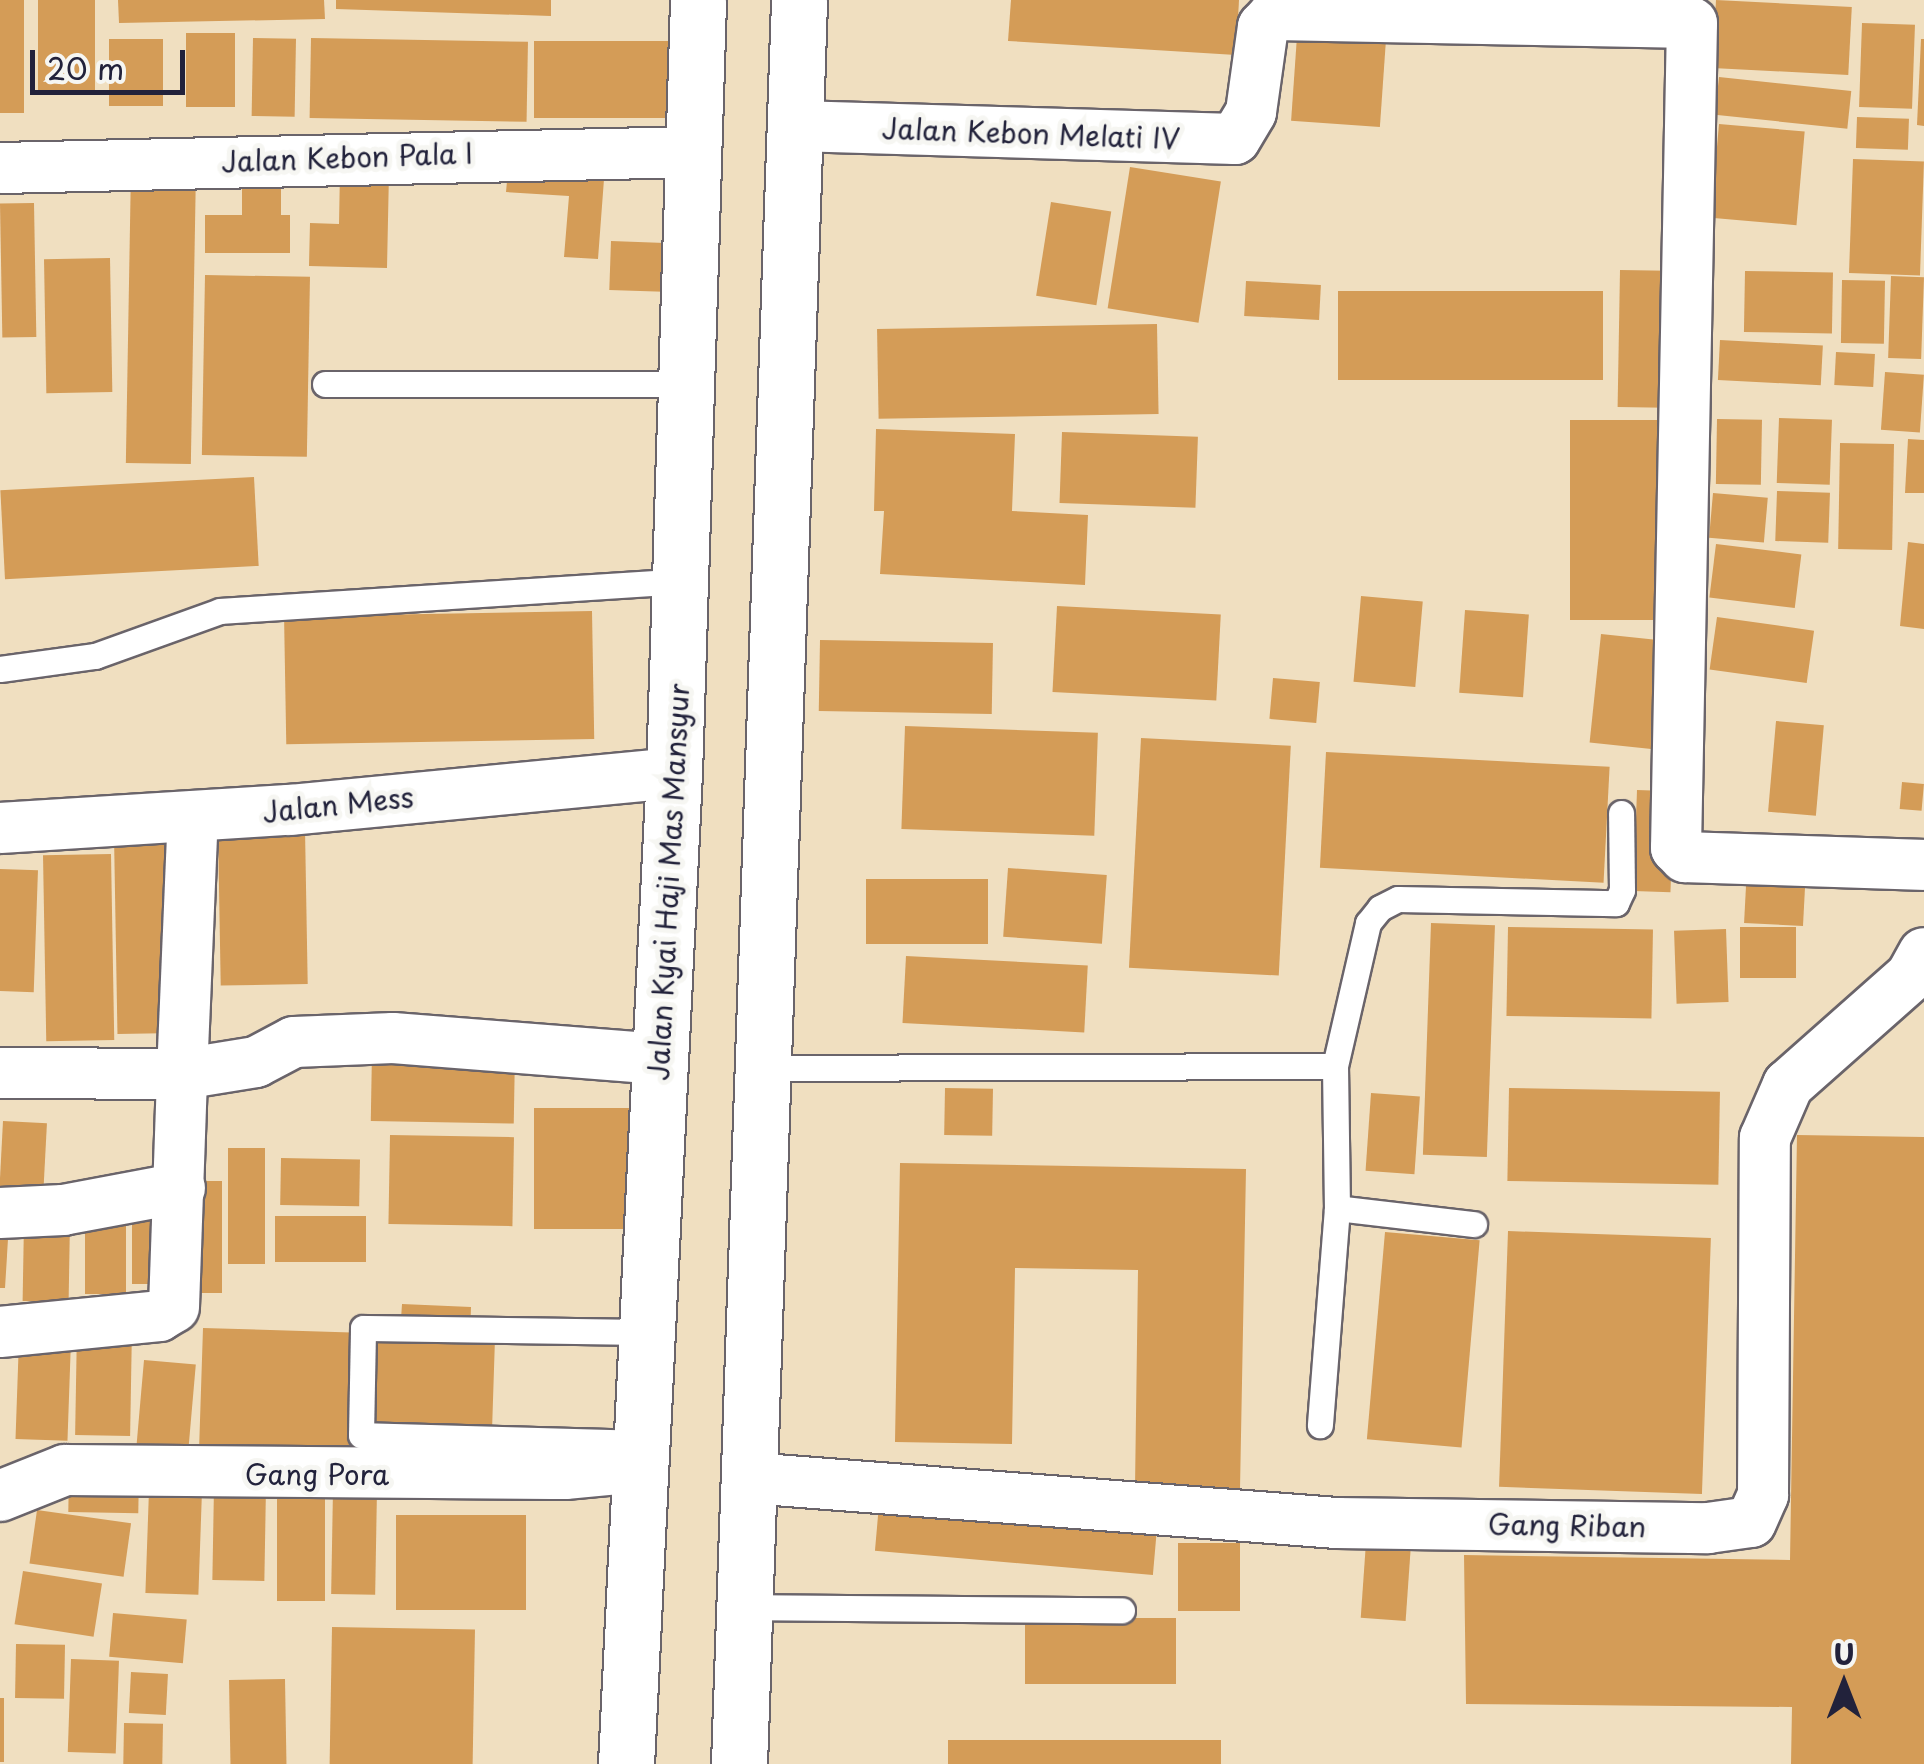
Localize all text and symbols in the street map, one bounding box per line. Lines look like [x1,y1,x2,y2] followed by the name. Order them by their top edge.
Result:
[35,30,190,92] scale bar
[47,45,124,90] text: 20 m
[881,111,1181,155] street label: Jalan Kebon Melati IV
[219,136,475,178] street label: Jalan Kebon Pala I
[641,681,695,1083] street label: Jalan Kyai Haji Mas Mansyur
[261,779,415,829] street label: Jalan Mess
[245,1457,389,1491] street label: Gang Pora
[1487,1507,1647,1543] street label: Gang Riban
[1833,1632,1855,1675] text: U
[1794,1634,1894,1734] north arrow

